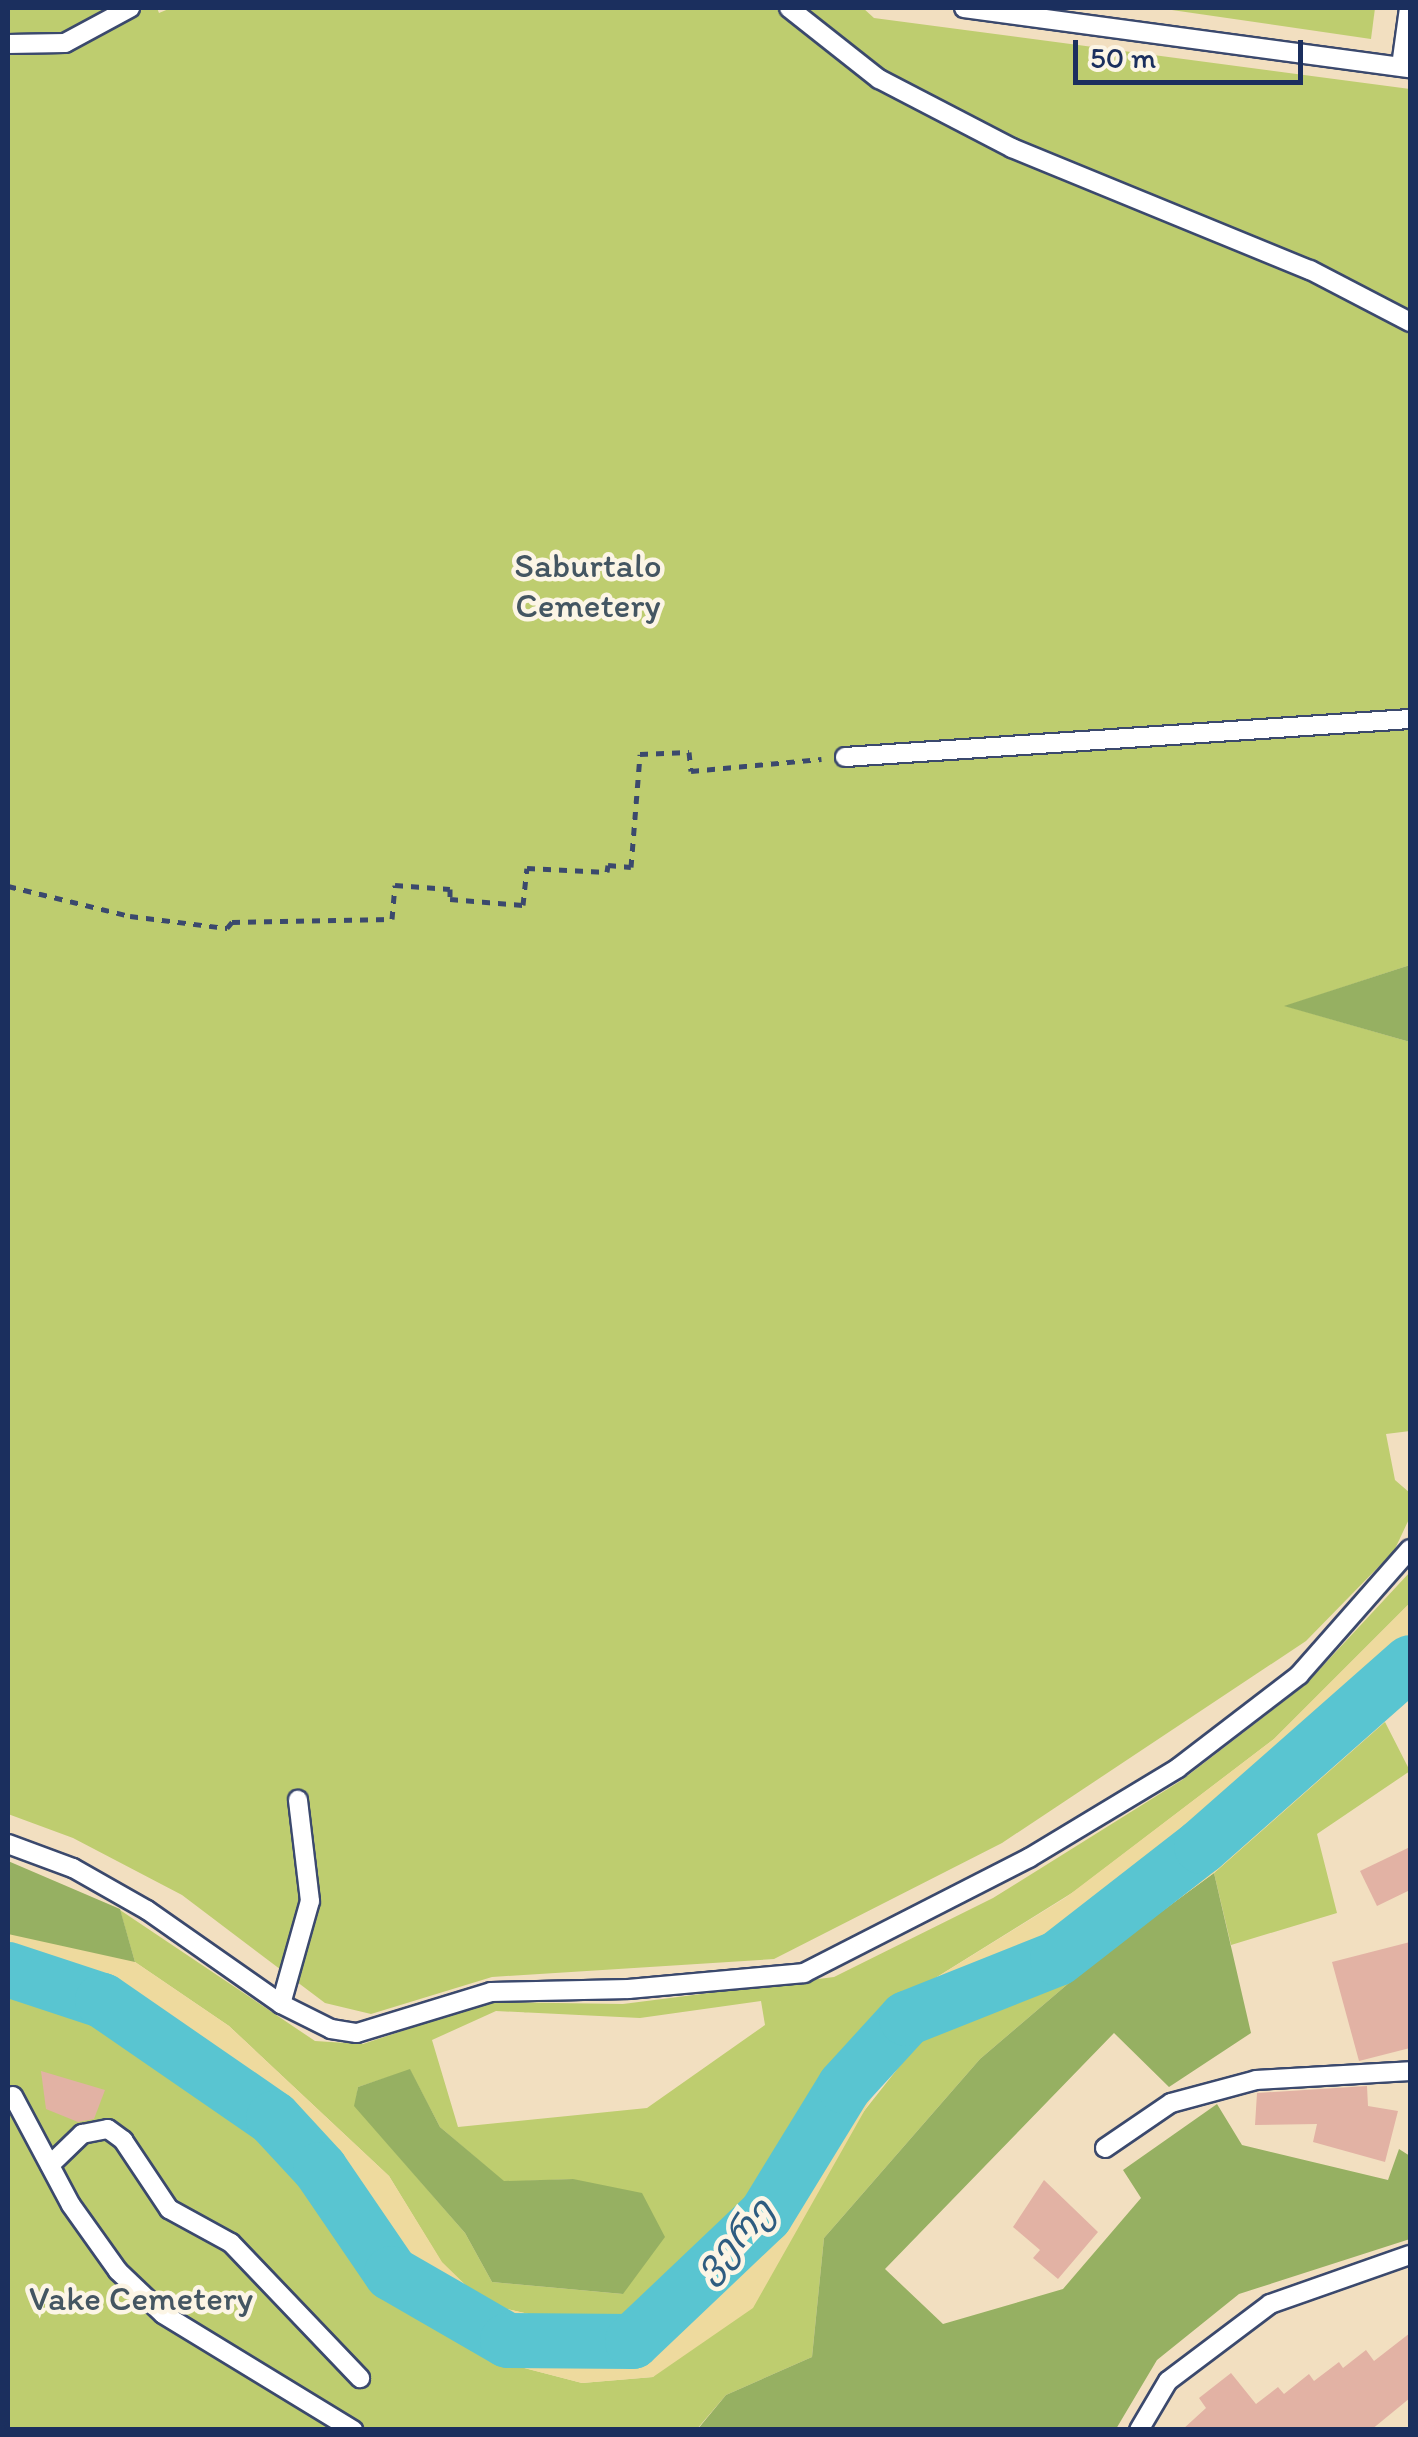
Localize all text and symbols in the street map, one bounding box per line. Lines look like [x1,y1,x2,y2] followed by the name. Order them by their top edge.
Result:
[1078,20,1308,82] scale bar
[1090,39,1156,76] text: 50 m
[514,544,662,626] park label: Saburtalo Cemetery
[684,2189,784,2291] water label: ვერე
[28,2277,254,2319] park label: Vake Cemetery

